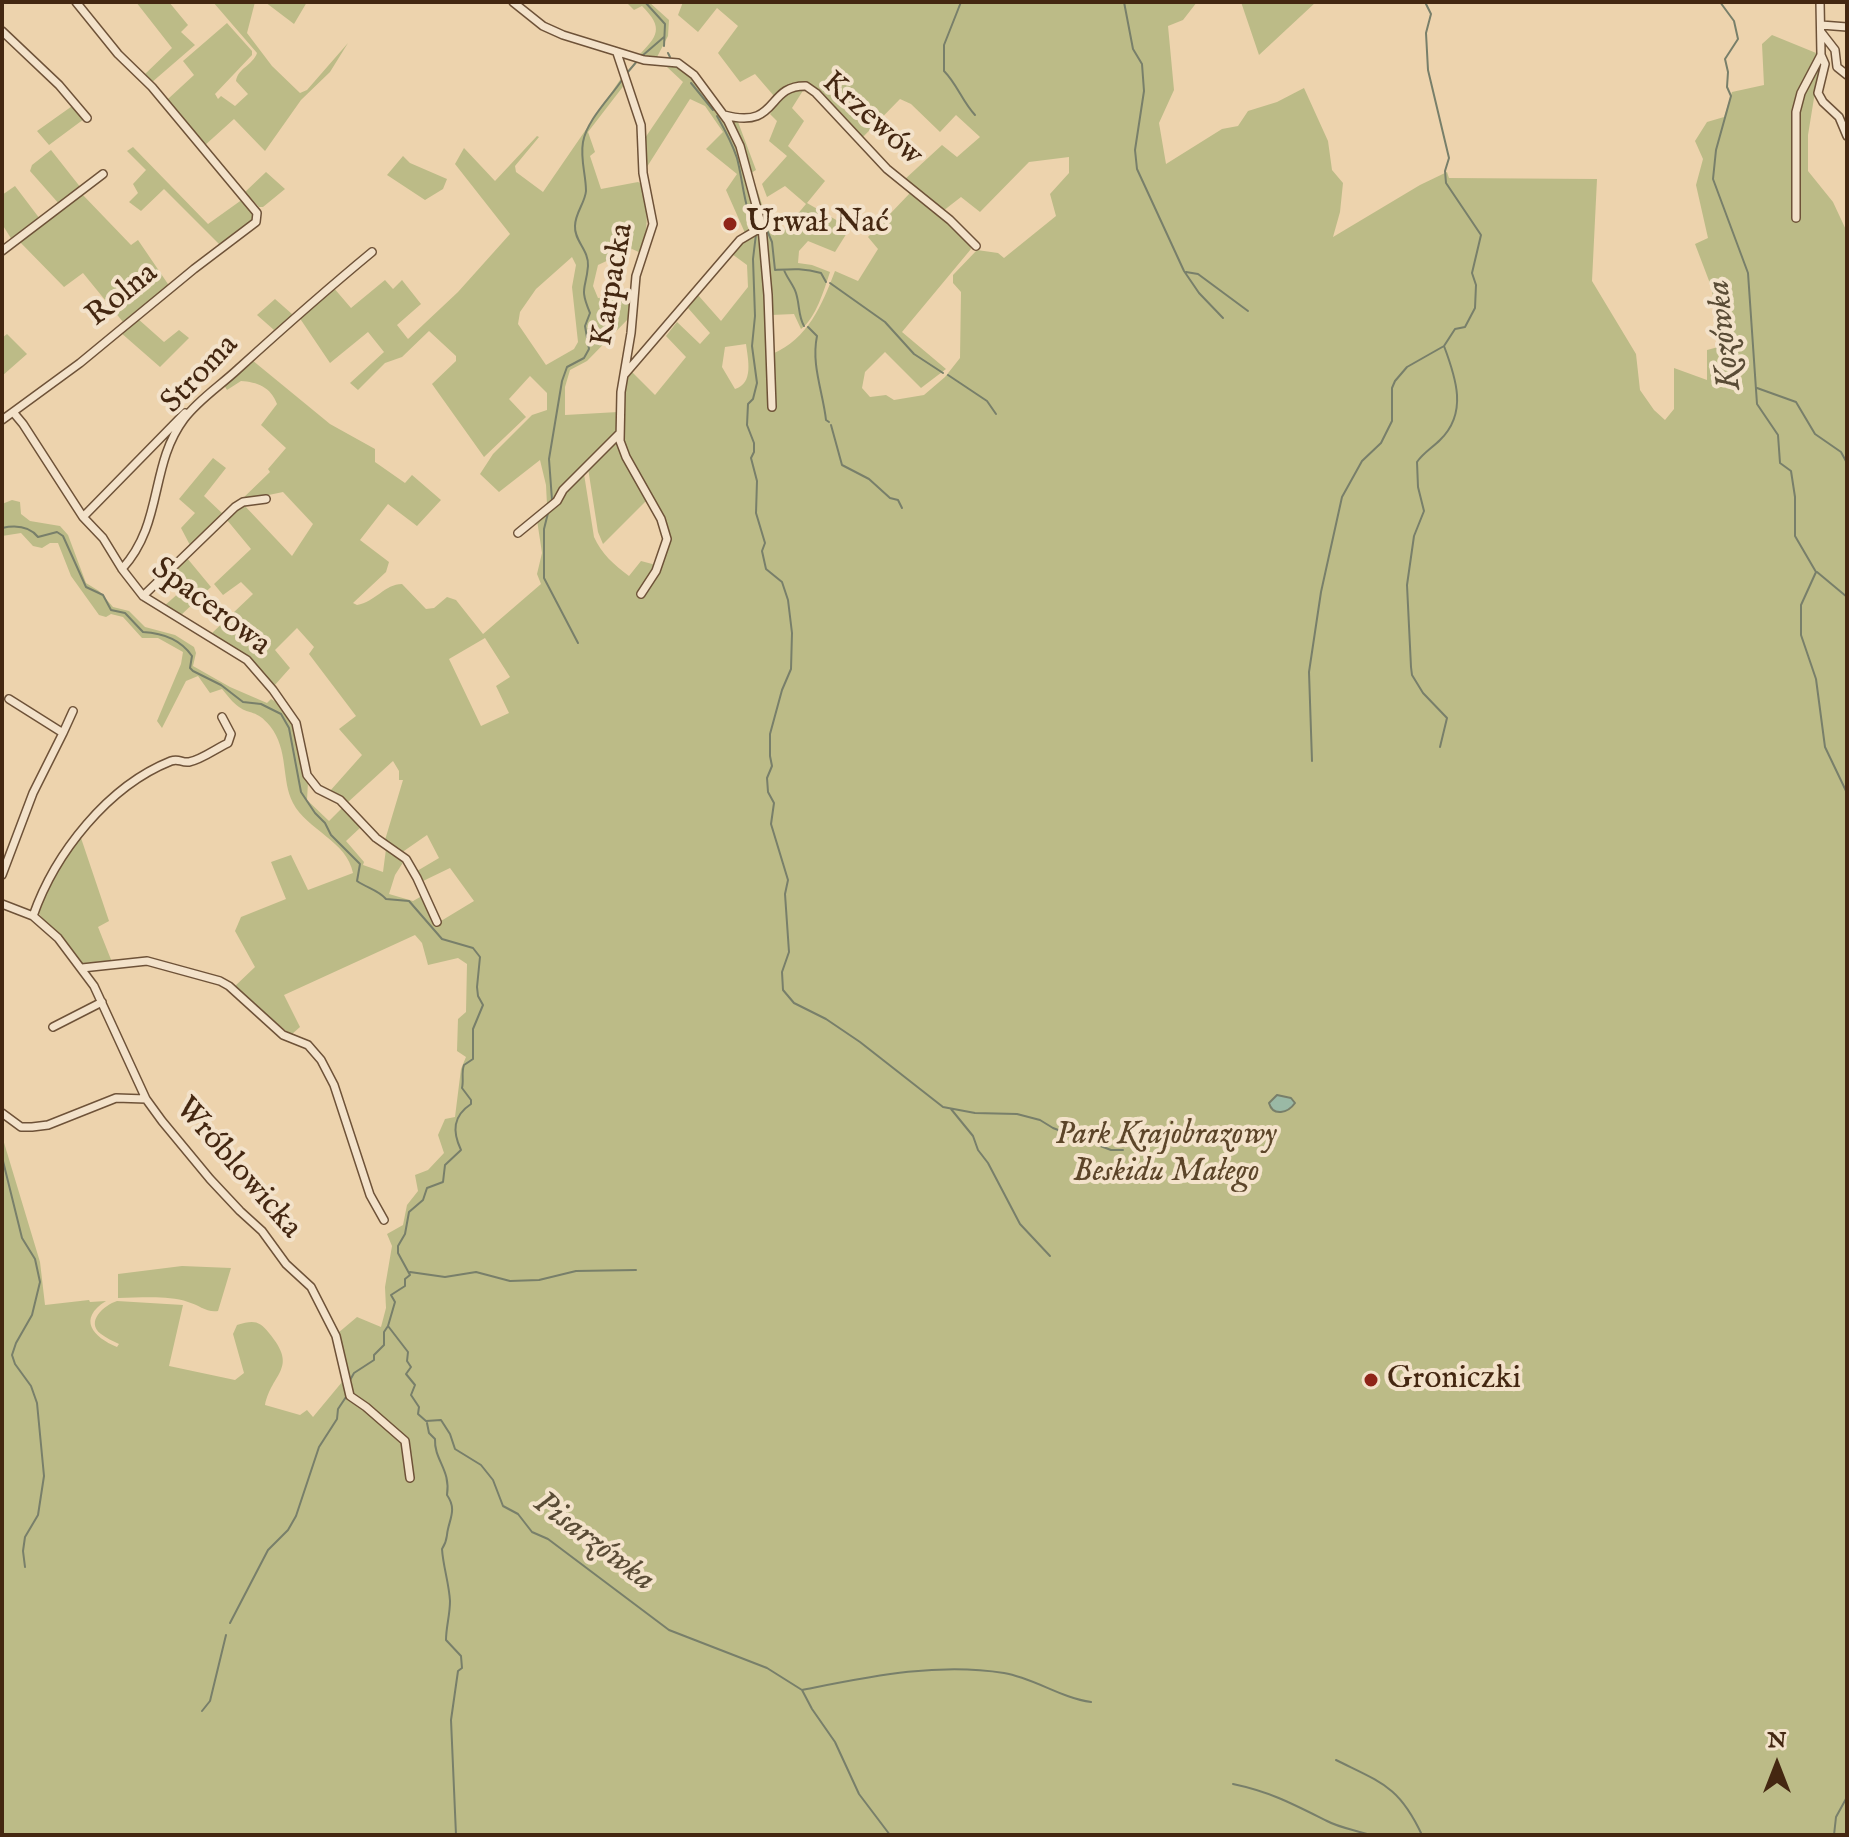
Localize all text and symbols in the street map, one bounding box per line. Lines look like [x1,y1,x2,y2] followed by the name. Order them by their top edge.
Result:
[812,65,930,175] street label: Krzewów
[746,205,889,243] place label: Urwał Nać
[721,215,739,233] marker: Urwał Nać
[584,220,644,350] street label: Karpacka
[79,256,167,336] street label: Rolna
[1700,278,1752,392] water label: Kozówka
[154,328,248,422] street label: Stroma
[143,551,277,665] street label: Spacerowa
[165,1091,309,1247] street label: Wróblowicka
[1055,1117,1277,1192] park label: Park Krajobrazowy Beskidu Małego
[1387,1361,1521,1399] place label: Groniczki
[1362,1371,1380,1389] marker: Groniczki
[524,1484,662,1602] water label: Pisarzówka
[1737,1725,1817,1805] north arrow
[1767,1727,1787,1755] text: N

